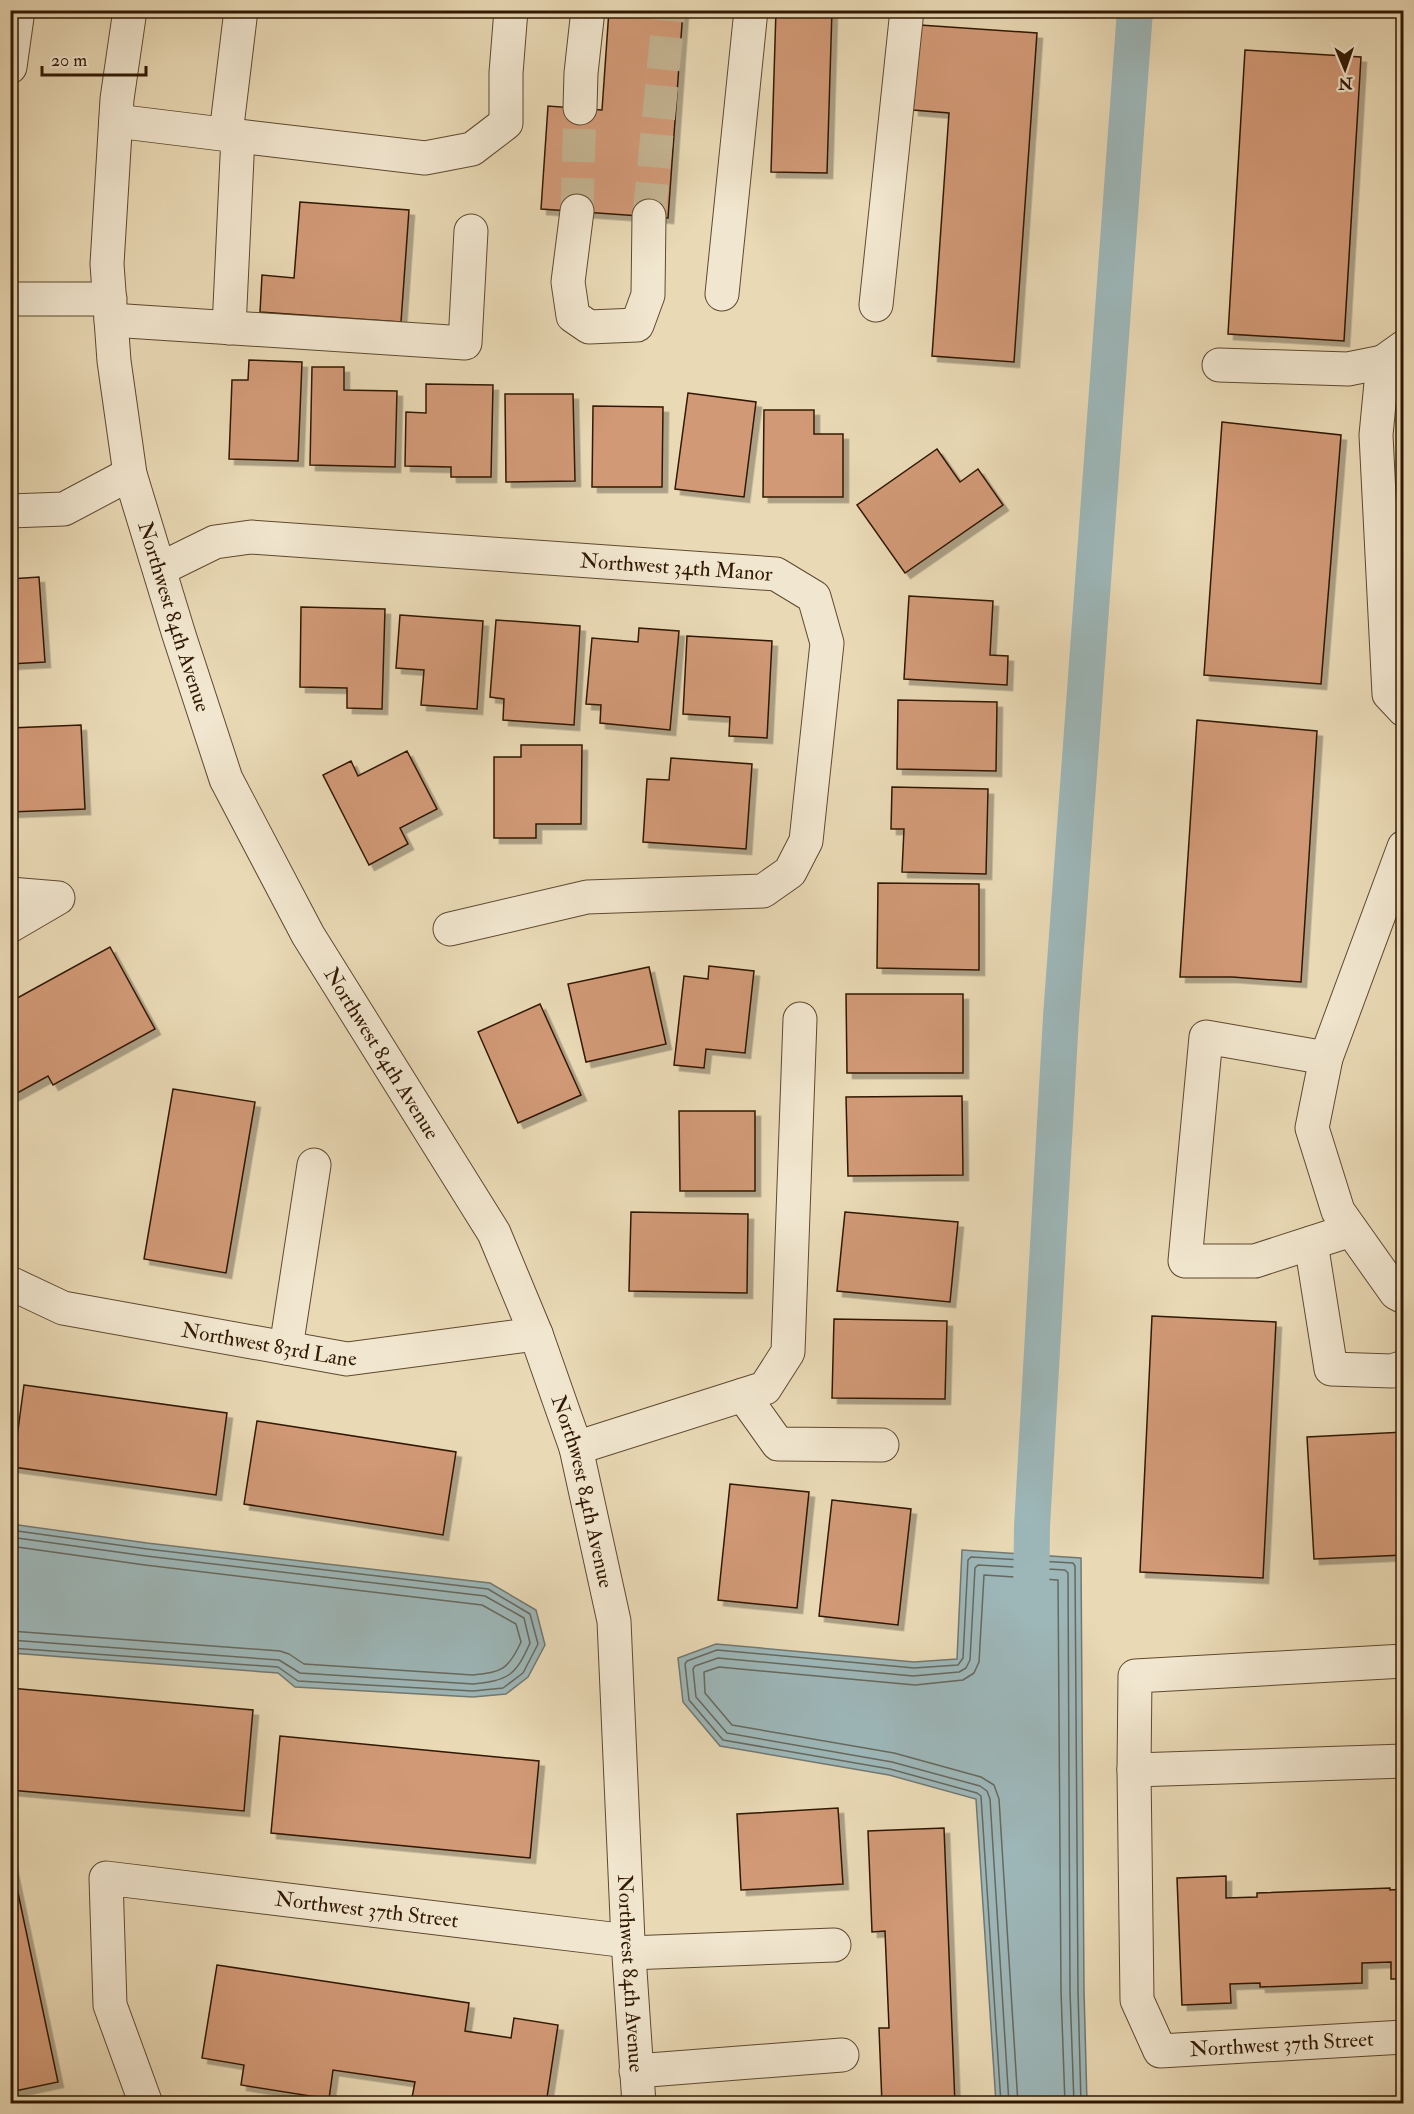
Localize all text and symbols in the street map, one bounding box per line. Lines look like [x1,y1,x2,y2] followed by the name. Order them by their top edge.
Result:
[42,39,146,77] scale bar
[1315,39,1375,99] north arrow
[51,49,87,72] text: 20 m
[1337,73,1354,93] text: N
[131,518,216,716] street label: Northwest 84th Avenue
[579,547,774,588] street label: Northwest 34th Manor
[317,962,445,1145] street label: Northwest 84th Avenue
[179,1317,359,1373] street label: Northwest 83rd Lane
[545,1392,619,1591] street label: Northwest 84th Avenue
[611,1874,650,2073] street label: Northwest 84th Avenue
[273,1886,460,1934] street label: Northwest 37th Street
[1189,2026,1375,2063] street label: Northwest 37th Street

